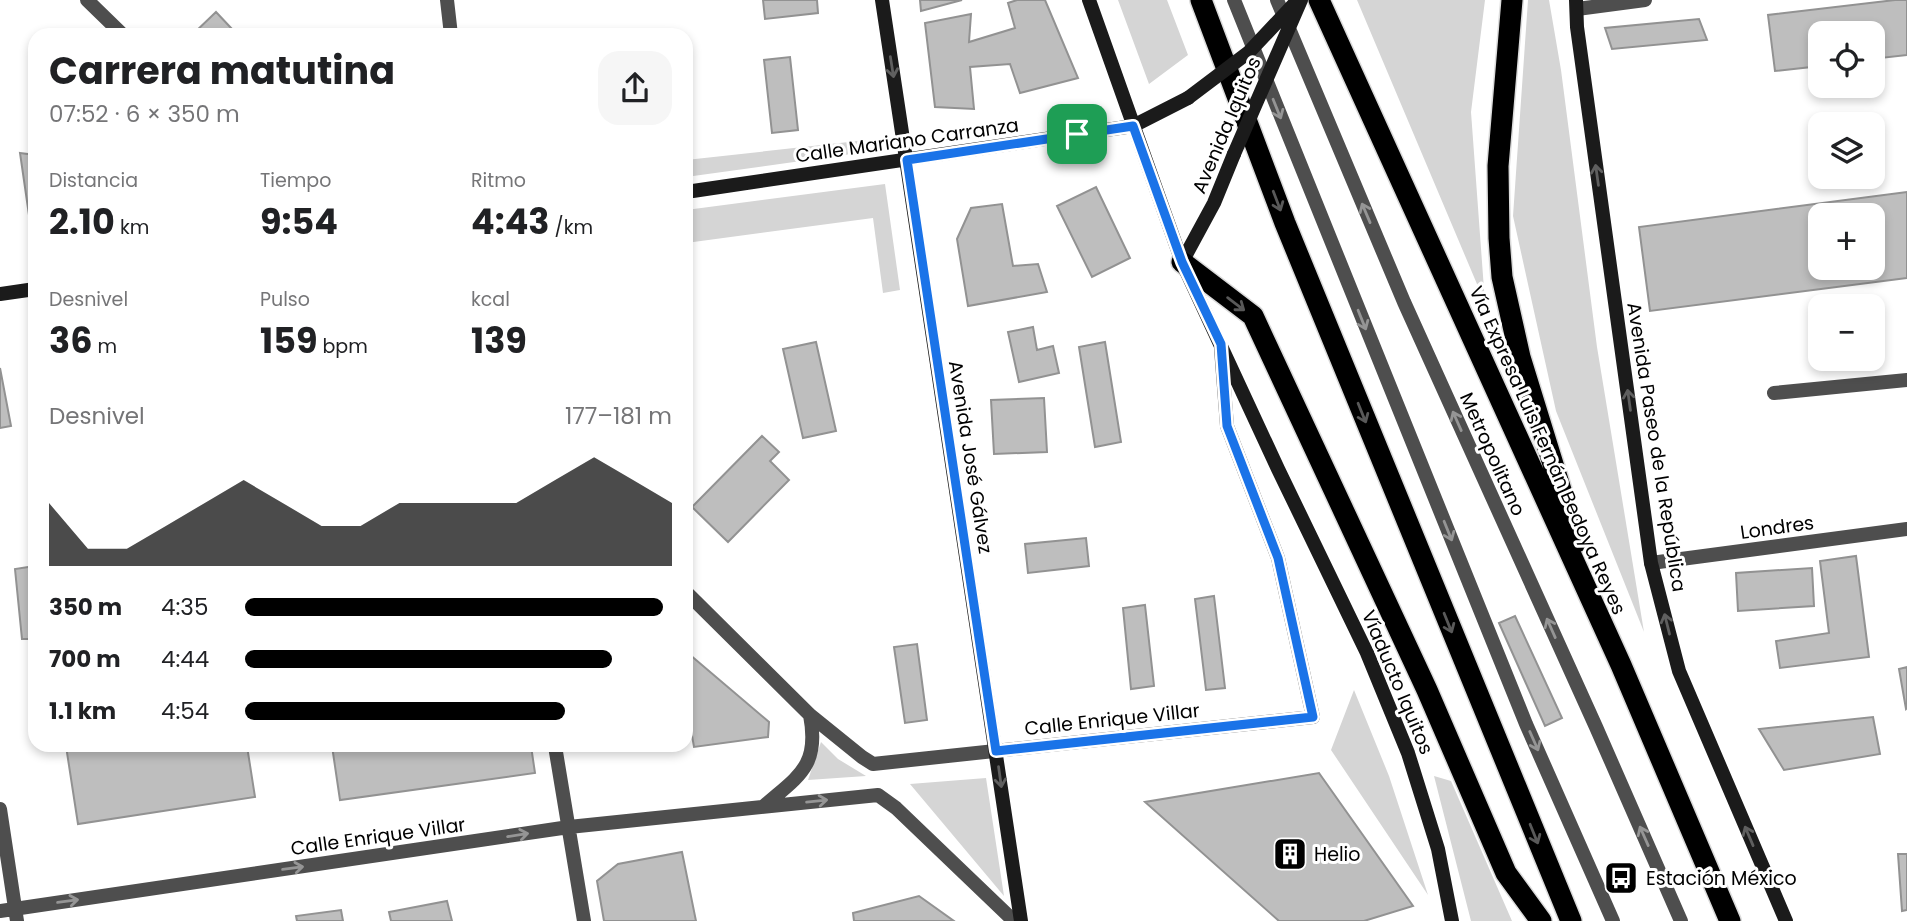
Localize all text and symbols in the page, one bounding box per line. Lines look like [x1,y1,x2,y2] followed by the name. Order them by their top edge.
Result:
[1808,21,1885,371] map controls
[1808,21,1885,98] button: locate
[49,44,395,97] text: Carrera matutina
[598,51,672,125] button: share
[1185,53,1267,198] street label: Avenida Iquitos
[886,56,899,78] one-way arrow
[1272,97,1285,119] one-way arrow
[49,98,240,130] text: 07:52 · 6 × 350 m
[1047,104,1107,164] pin
[794,111,1020,170] street label: Calle Mariano Carranza
[1808,112,1885,189] button: layers
[1058,115,1096,153] icon: arrive
[1591,164,1604,187] one-way arrow
[49,167,138,194] text: Distancia
[260,167,331,194] text: Tiempo
[471,167,526,194] text: Ritmo
[1272,190,1284,212] one-way arrow
[49,197,115,246] text: 2.10
[260,197,338,246] text: 9:54
[471,197,550,246] text: 4:43
[1359,202,1372,224] one-way arrow
[1808,203,1885,280] button: +
[115,214,149,241] text: km
[550,214,593,241] text: /km
[1463,281,1633,619] street label: Vía Expresa Luis Fernán Bedoya Reyes
[49,286,128,313] text: Desnivel
[260,286,310,313] text: Pulso
[471,286,510,313] text: kcal
[1808,294,1885,371] button: −
[1226,296,1245,311] one-way arrow
[1620,300,1693,594] street label: Avenida Paseo de la República
[1357,309,1370,330] one-way arrow
[49,316,92,365] text: 36
[260,316,317,365] text: 159
[471,316,527,365] text: 139
[92,333,117,360] text: m
[317,333,368,360] text: bpm
[942,359,999,556] street label: Avenida José Gálvez
[1453,388,1532,520] street label: Metropolitano
[1622,389,1635,412] one-way arrow
[49,400,145,432] text: Desnivel
[565,400,672,432] text: 177–181 m
[1356,401,1369,423] one-way arrow
[1450,411,1463,432] one-way arrow
[1738,509,1816,546] street label: Londres
[1442,519,1455,541] one-way arrow
[49,591,122,623] text: 350 m
[161,591,208,623] text: 4:35
[1355,606,1440,759] street label: Víaducto Iquitos
[1442,612,1455,634] one-way arrow
[1660,613,1673,636] one-way arrow
[1544,618,1557,639] one-way arrow
[49,643,121,675] text: 700 m
[161,643,209,675] text: 4:44
[49,695,116,727] text: 1.1 km
[161,695,209,727] text: 4:54
[1023,697,1201,742] street label: Calle Enrique Villar
[1528,730,1541,751] one-way arrow
[994,765,1007,788] one-way arrow
[805,794,828,807] one-way arrow
[289,811,467,862] street label: Calle Enrique Villar
[1529,822,1542,844] one-way arrow
[1637,826,1650,847] one-way arrow
[1742,826,1755,847] one-way arrow
[506,828,528,841] one-way arrow
[1271,835,1309,873] building icon: Helio
[1314,841,1360,868] place label: Helio
[1602,859,1640,897] bus stop icon: Estación México
[281,861,303,874] one-way arrow
[1646,865,1797,892] place label: Estación México
[56,894,78,907] one-way arrow

